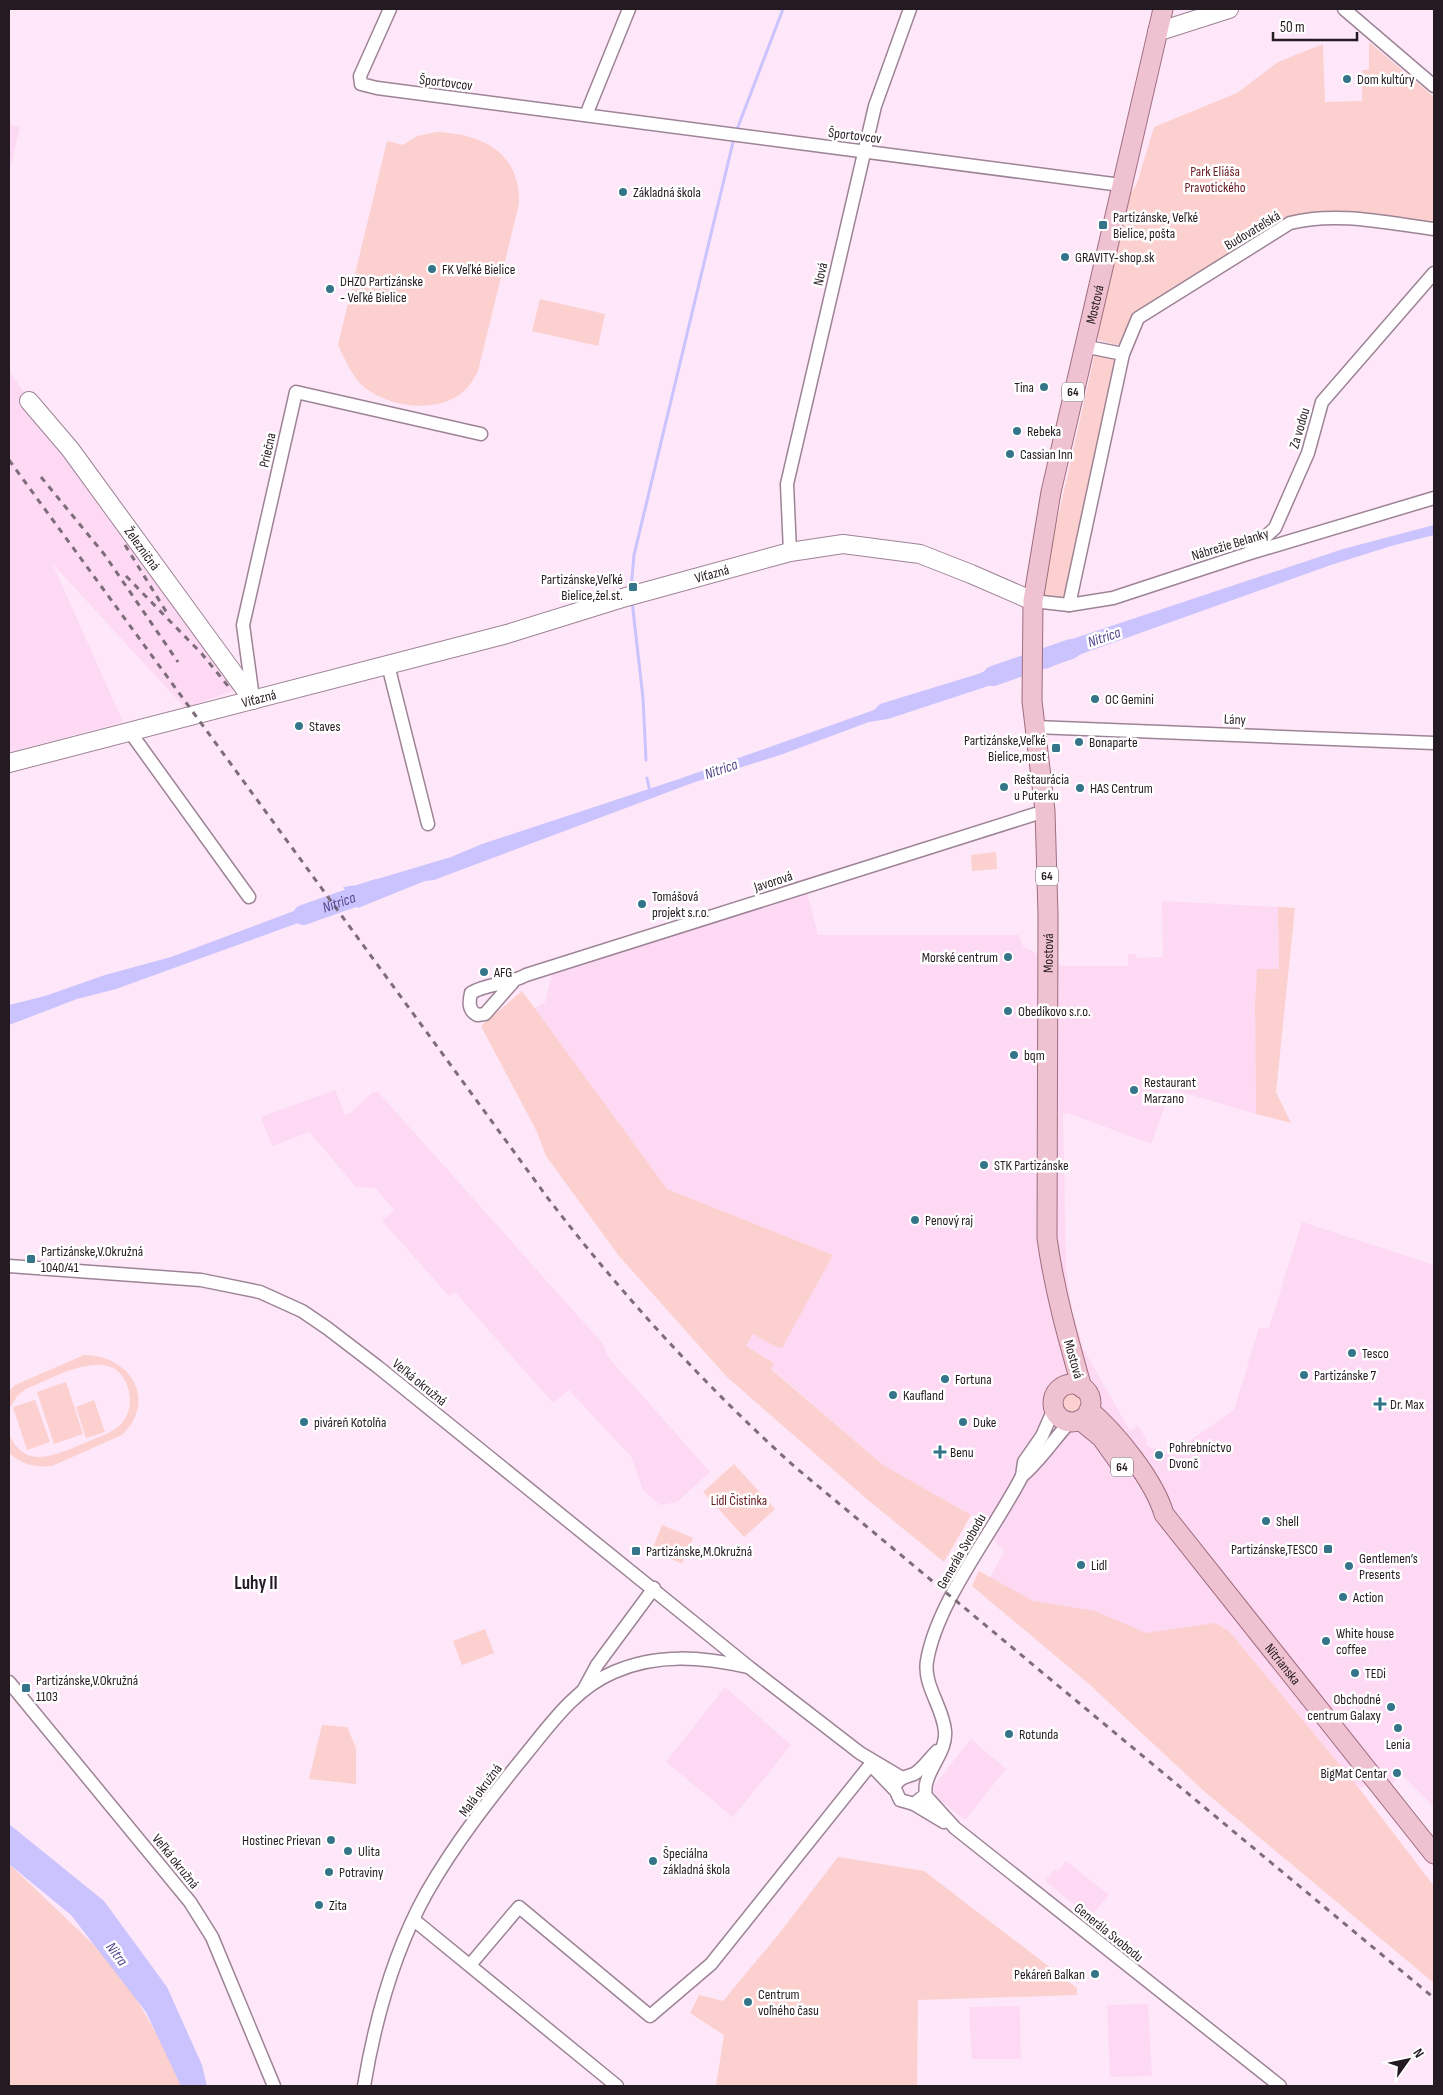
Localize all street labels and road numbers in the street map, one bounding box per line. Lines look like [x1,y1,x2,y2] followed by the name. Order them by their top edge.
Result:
[418,71,474,94] street label: Športovcov
[827,124,883,147] street label: Športovcov
[1221,207,1283,254] street label: Budovateľská
[810,261,831,287] street label: Nová
[1082,283,1108,326] street label: Mostová
[1062,382,1084,402] road number: 64
[1286,406,1313,451] street label: Za vodou
[255,431,280,469] street label: Priečna
[120,523,164,574] street label: Železničná
[1189,525,1271,564] street label: Nábrežie Belanky
[693,561,731,587] street label: Víťazná
[240,686,278,711] street label: Víťazná
[1224,711,1247,728] street label: Lány
[1036,866,1058,886] road number: 64
[751,867,795,896] street label: Javorová
[1040,933,1057,973] street label: Mostová
[1060,1338,1087,1381] street label: Mostová
[389,1355,450,1410] street label: Veľká okružná
[1111,1458,1133,1476] road number: 64
[933,1510,990,1592] street label: Generála Svobodu
[1261,1640,1304,1688] street label: Nitrianska
[455,1761,506,1820] street label: Malá okružná
[148,1831,203,1892] street label: Veľká okružná
[1071,1899,1147,1966] street label: Generála Svobodu

